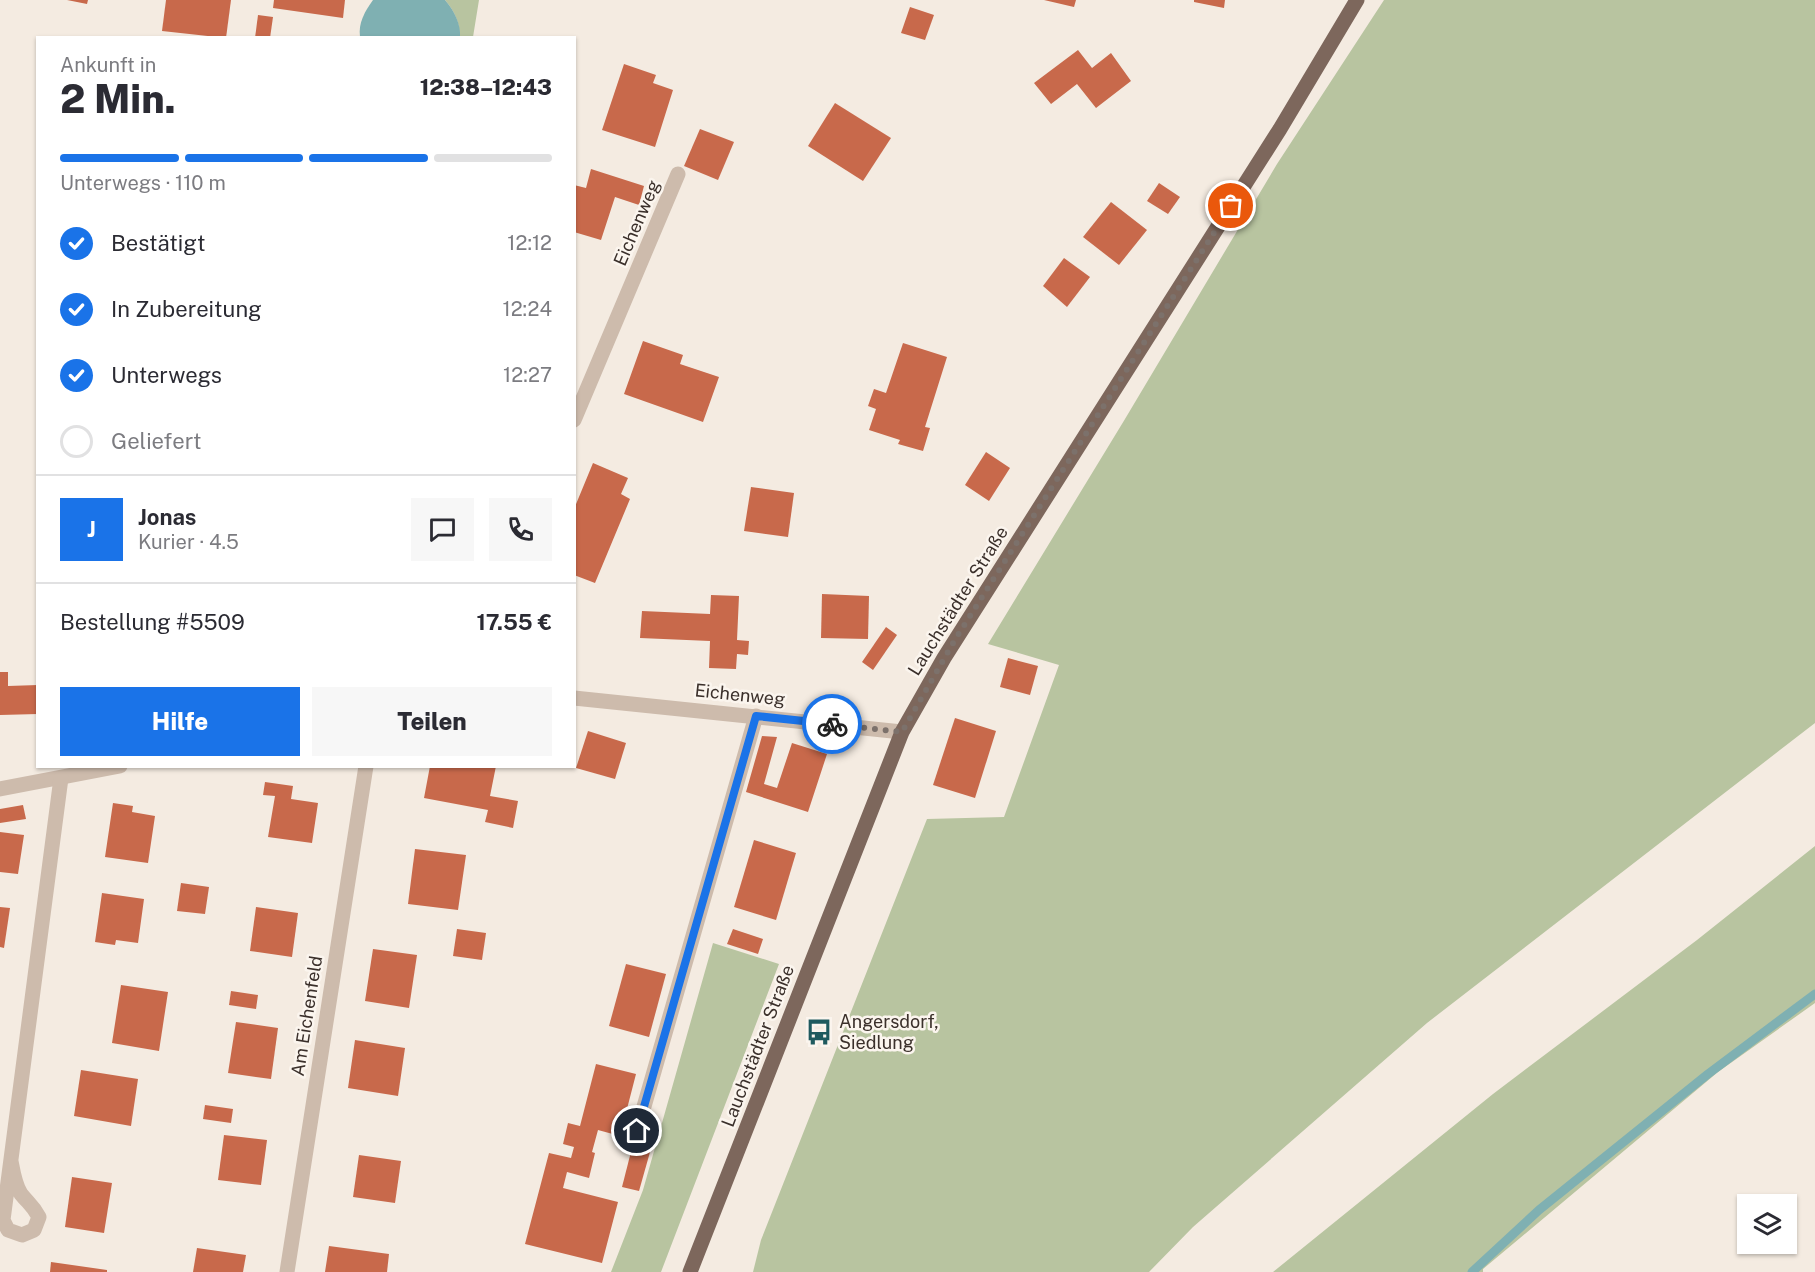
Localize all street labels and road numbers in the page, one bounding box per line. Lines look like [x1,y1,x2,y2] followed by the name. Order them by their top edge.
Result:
[609,177,664,269] street label: Eichenweg
[903,522,1012,679] street label: Lauchstädter Straße
[694,679,786,710] street label: Eichenweg
[287,954,326,1078] street label: Am Eichenfeld
[717,962,798,1130] street label: Lauchstädter Straße

